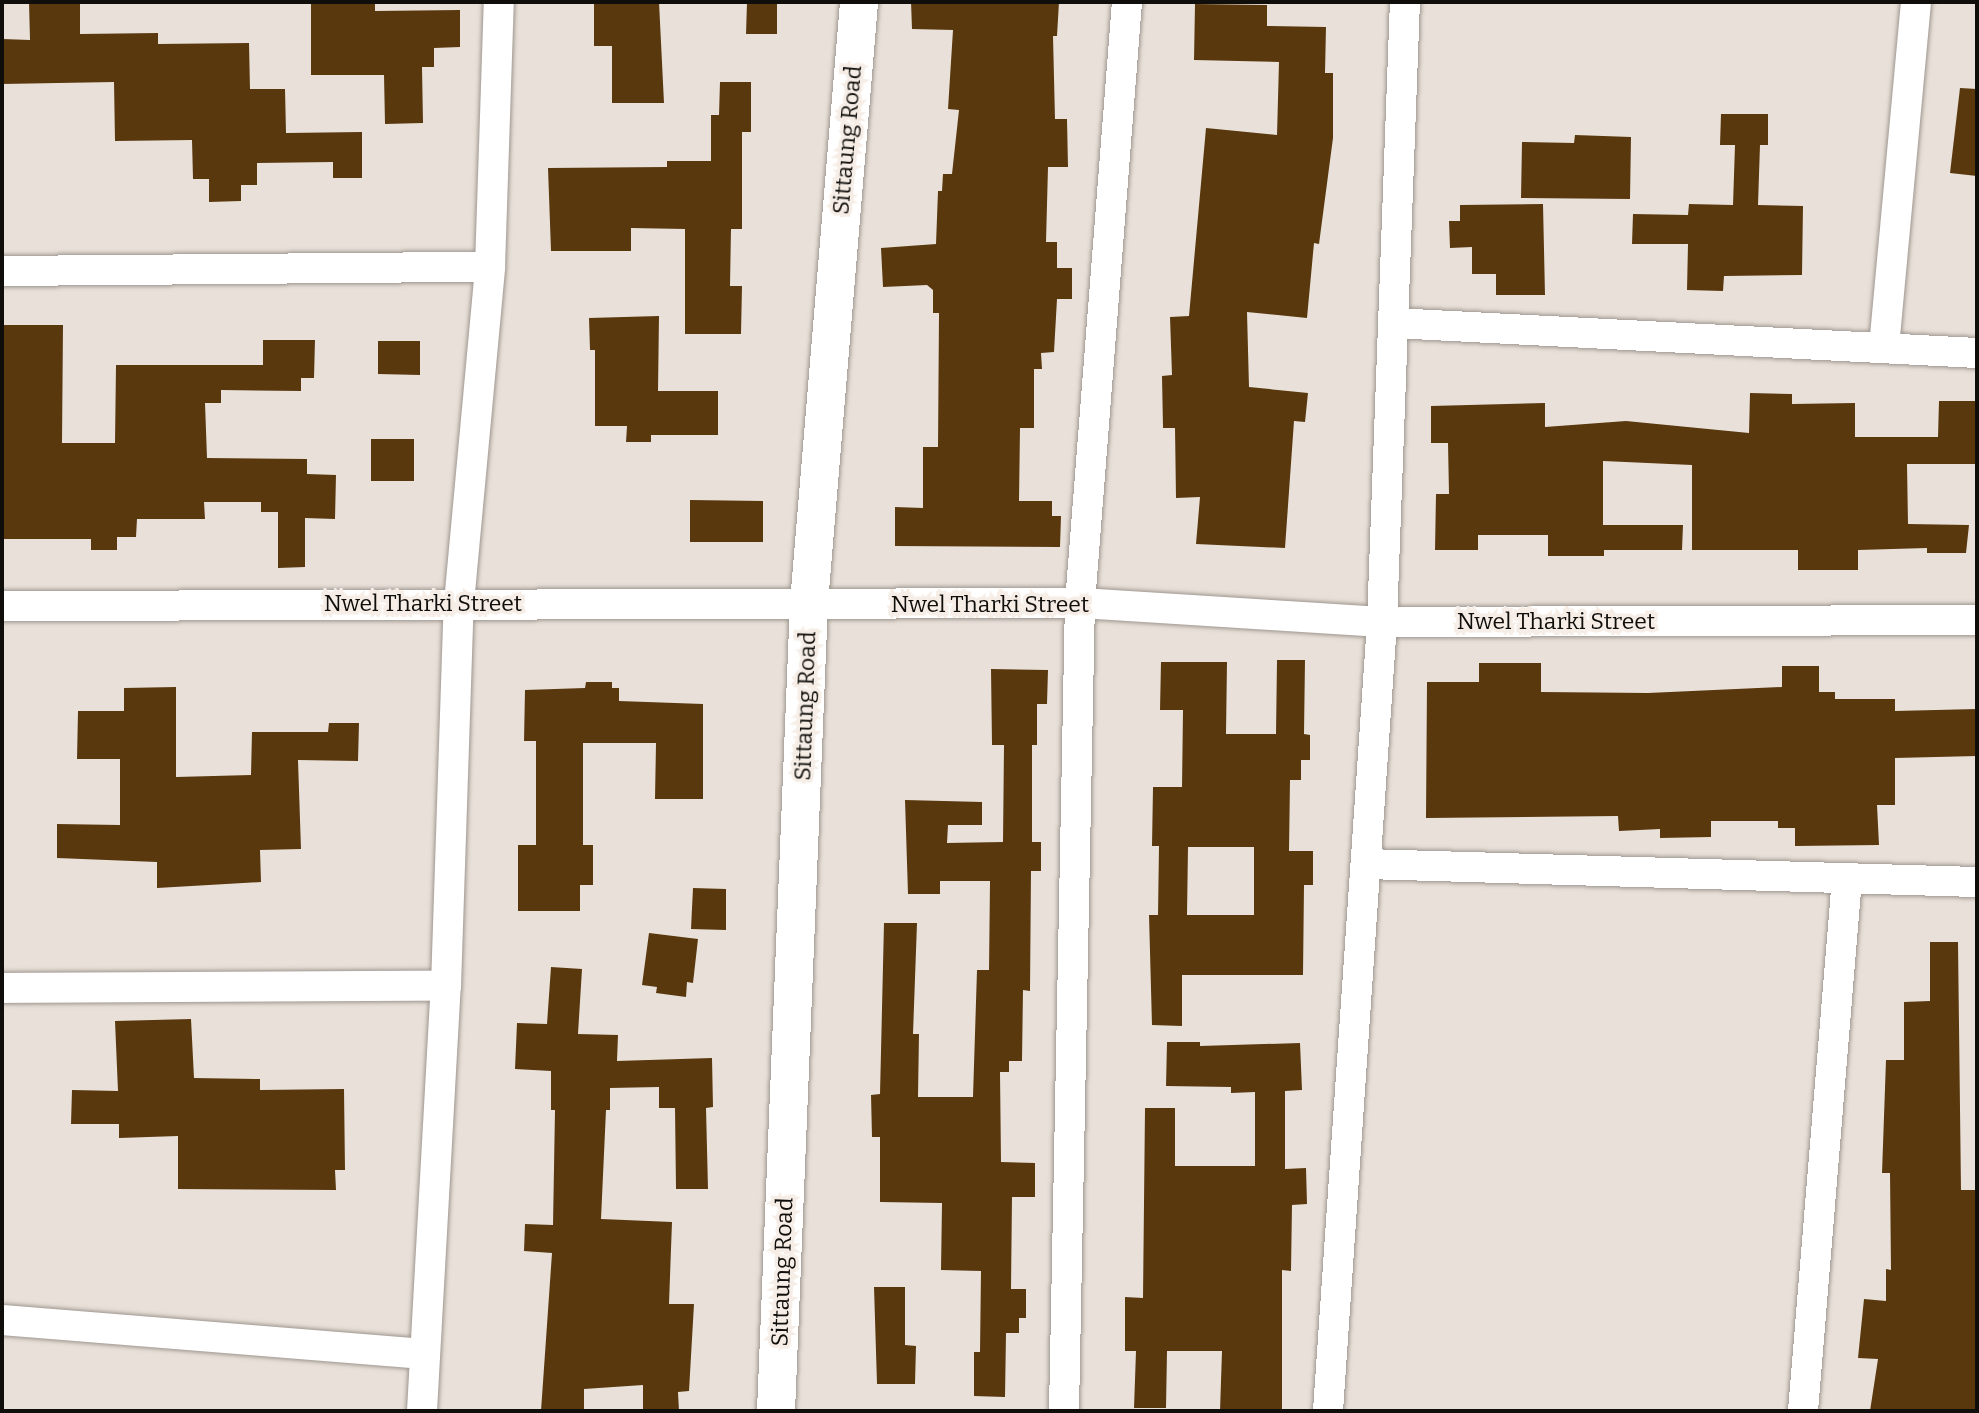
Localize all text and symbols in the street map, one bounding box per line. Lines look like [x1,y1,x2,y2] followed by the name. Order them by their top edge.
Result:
[827,64,867,216] street label: Sittaung Road
[324,589,522,617] street label: Nwel Tharki Street
[891,590,1089,618] street label: Nwel Tharki Street
[1457,607,1655,635] street label: Nwel Tharki Street
[789,631,821,781] street label: Sittaung Road
[766,1197,798,1347] street label: Sittaung Road

